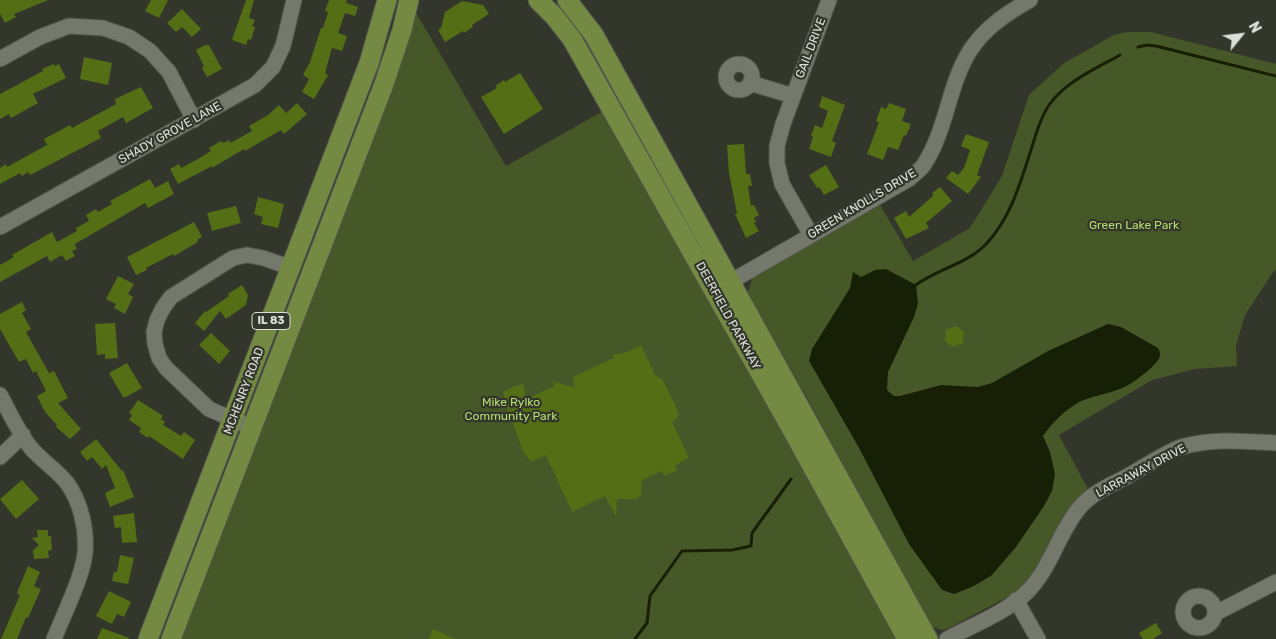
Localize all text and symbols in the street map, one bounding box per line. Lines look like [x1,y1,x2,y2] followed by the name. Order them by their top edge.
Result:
[1216,10,1266,60] north arrow
[793,16,829,80] street label: GAIL DRIVE
[1245,19,1264,36] text: N
[116,99,224,167] street label: SHADY GROVE LANE
[805,166,919,242] street label: GREEN KNOLLS DRIVE
[1089,219,1179,233] park label: Green Lake Park
[692,260,764,372] street label: DEERFIELD PARKWAY
[252,312,290,330] road number: IL 83
[221,345,267,437] street label: MCHENRY ROAD
[465,396,557,424] park label: Mike Rylko Community Park
[1093,441,1189,501] street label: LARRAWAY DRIVE

